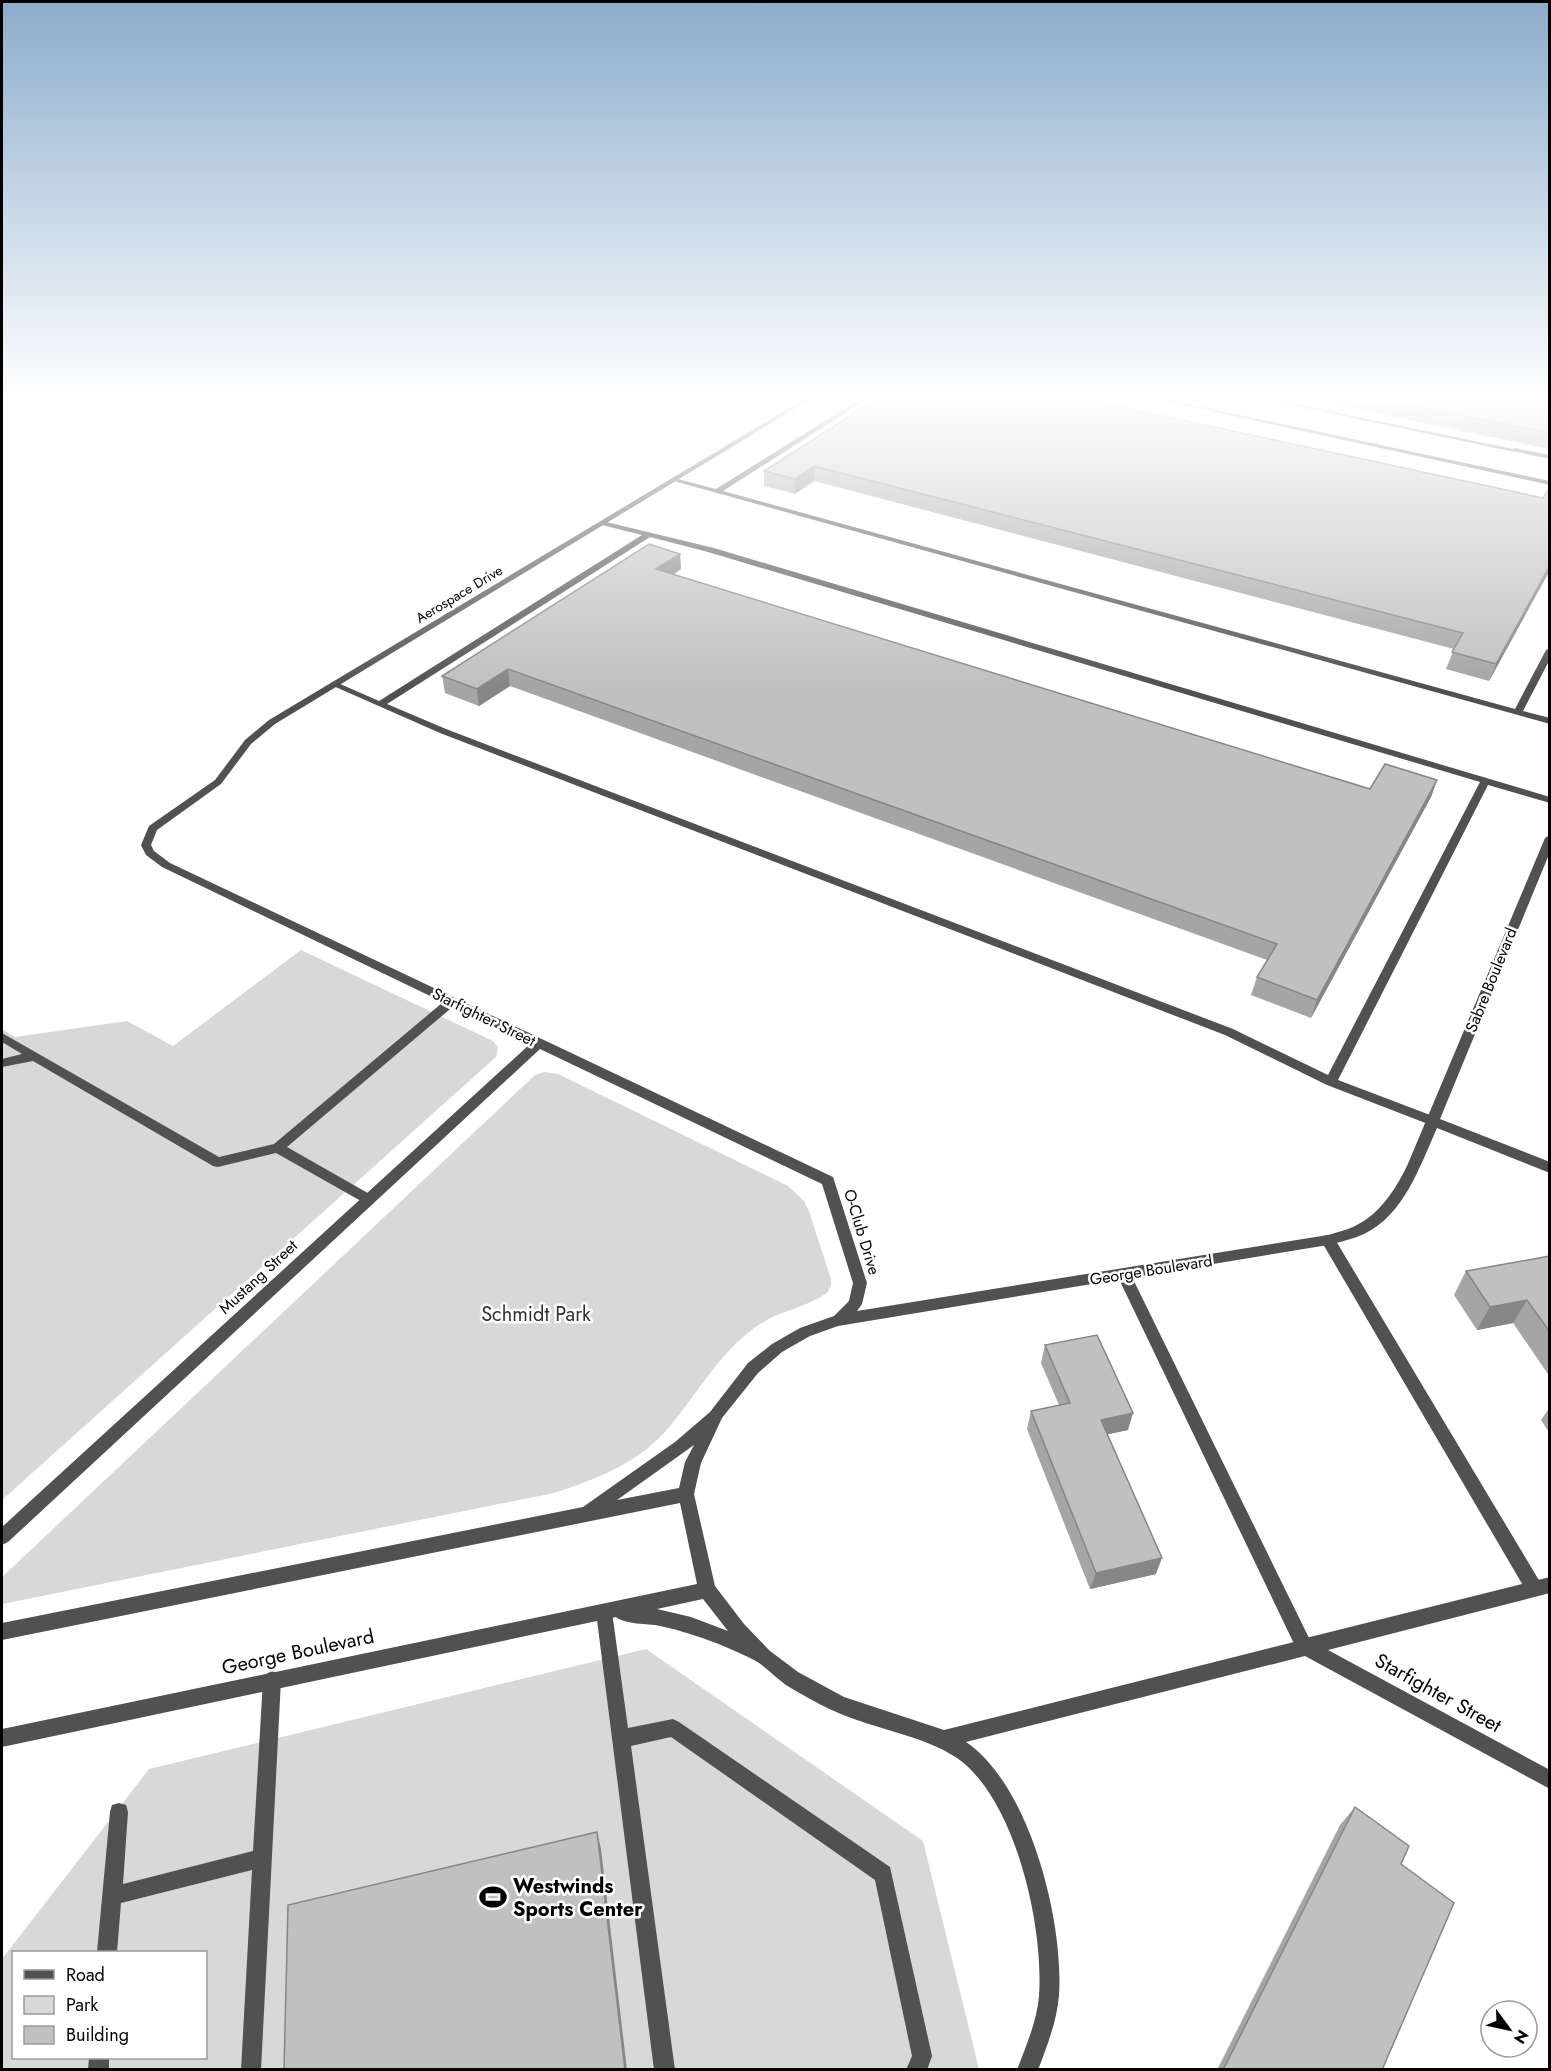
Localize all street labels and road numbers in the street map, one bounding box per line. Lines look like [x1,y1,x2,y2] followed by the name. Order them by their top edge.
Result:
[412,560,506,628] street label: Aerospace Drive
[1460,924,1522,1036] street label: Sabre Boulevard
[428,982,540,1052] street label: Starfighter Street
[838,1186,886,1278] street label: O-Club Drive
[214,1234,302,1319] street label: Mustang Street
[1088,1249,1214,1291] street label: George Boulevard
[219,1622,377,1682] street label: George Boulevard
[1369,1646,1507,1740] street label: Starfighter Street

